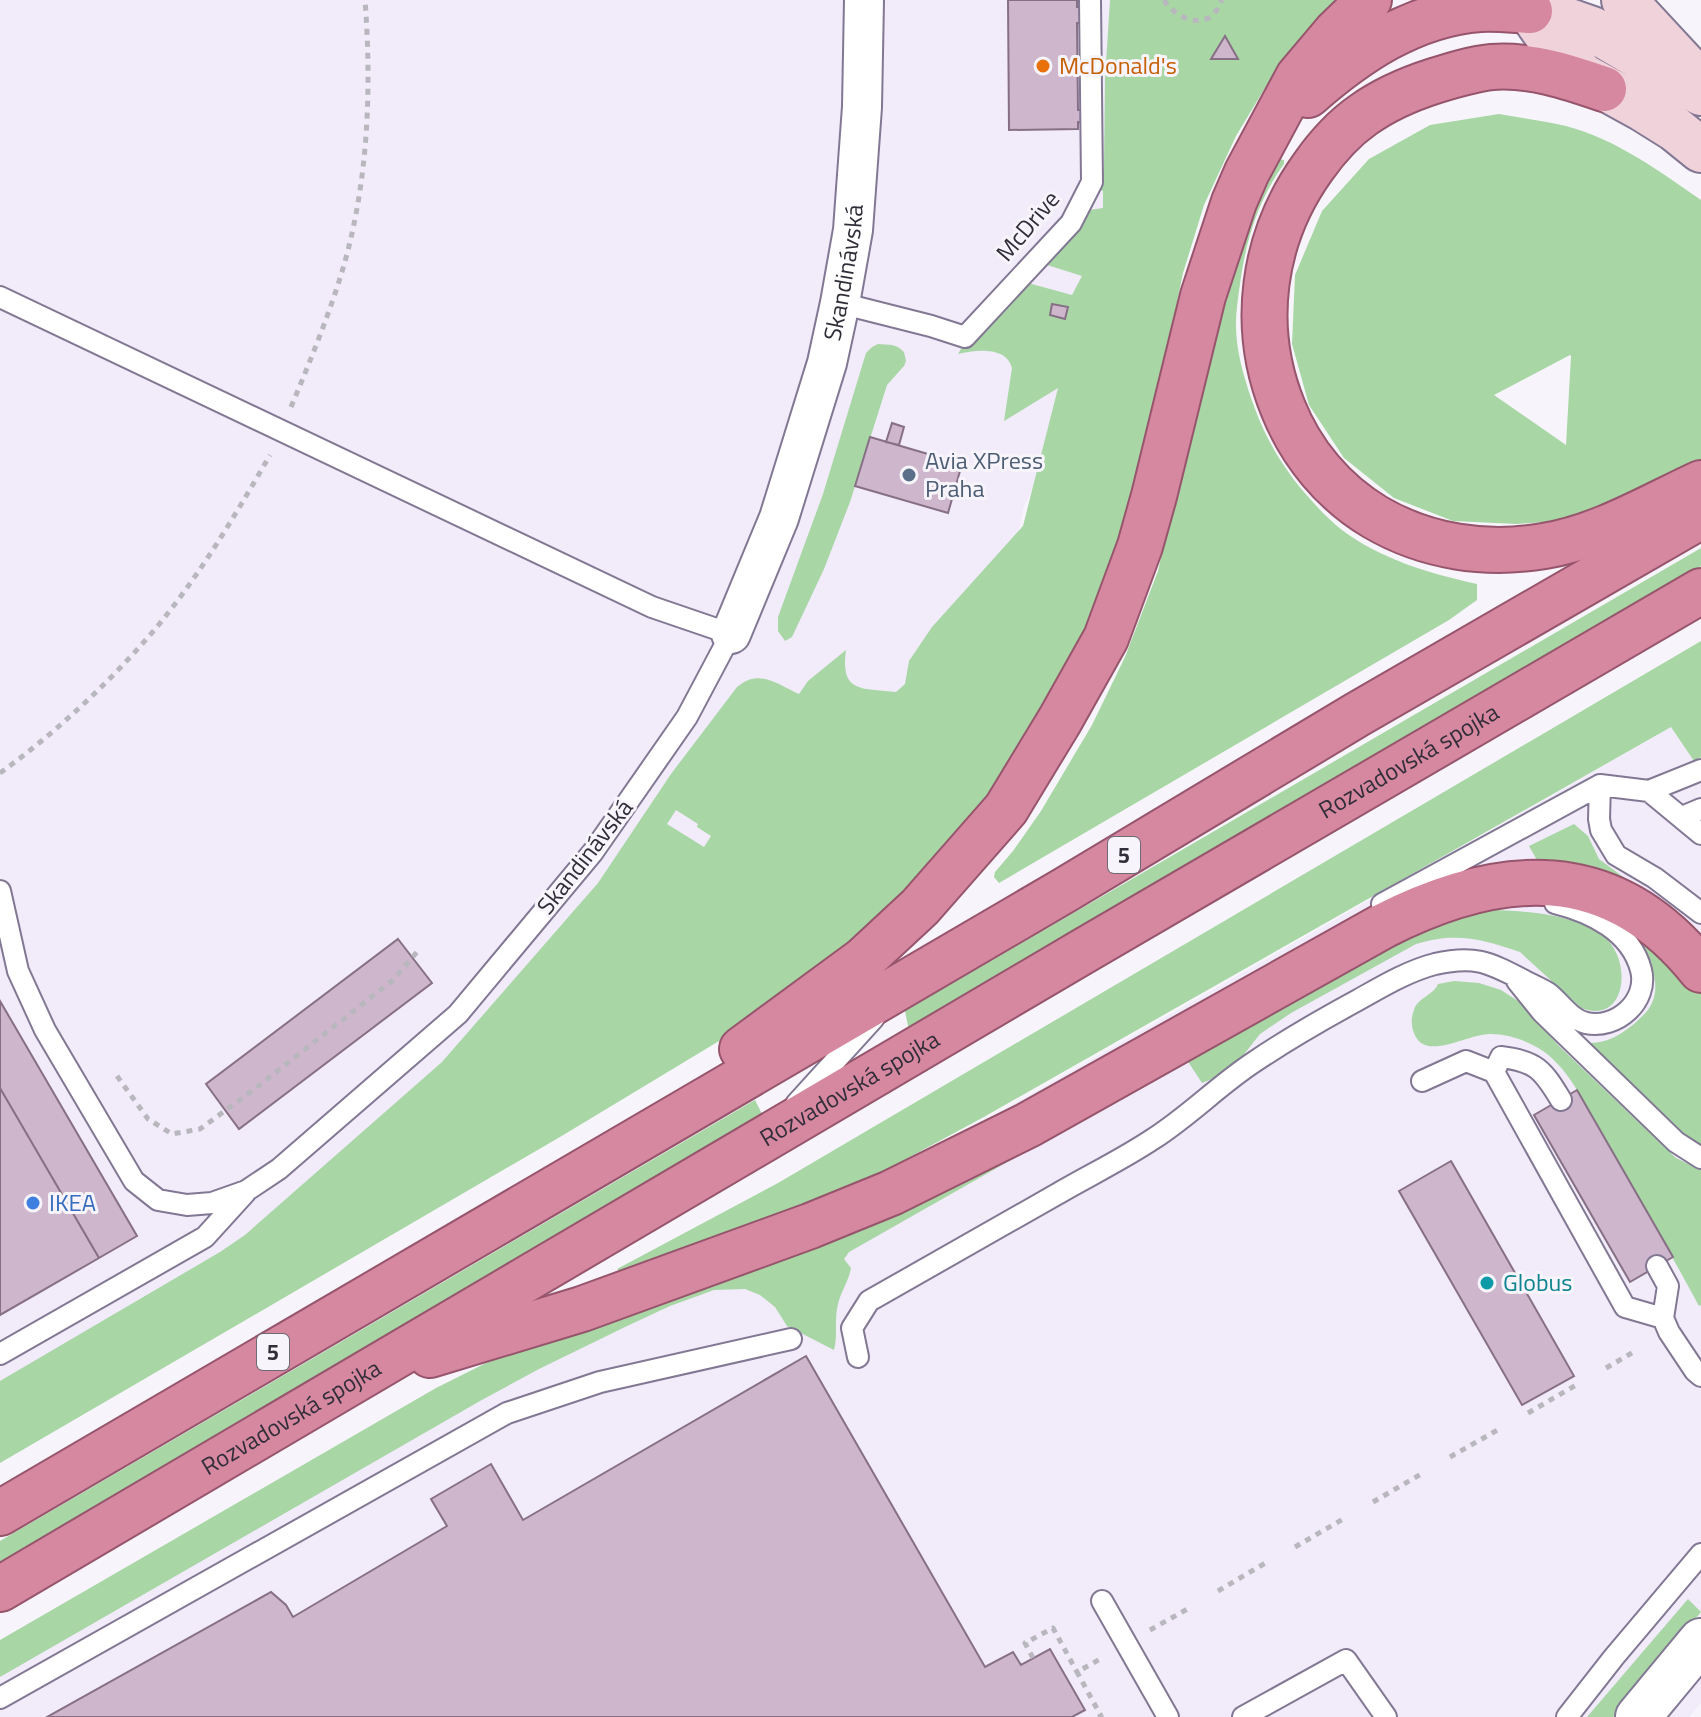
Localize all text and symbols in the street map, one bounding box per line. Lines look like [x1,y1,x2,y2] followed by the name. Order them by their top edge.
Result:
[1059,47,1177,83] place label: McDonald's
[1034,57,1052,75] marker: McDonald's
[987,182,1068,269] street label: McDrive
[813,203,872,344] street label: Skandinávská
[925,442,1043,506] place label: Avia XPress Praha
[900,466,918,484] marker: Avia XPress Praha
[1312,694,1505,827] street label: Rozvadovská spojka
[528,791,641,922] street label: Skandinávská
[1108,837,1140,873] road number: 5
[752,1021,946,1155] street label: Rozvadovská spojka
[49,1184,96,1220] place label: IKEA
[24,1194,42,1212] marker: IKEA
[1503,1264,1573,1300] place label: Globus
[1478,1274,1496,1292] marker: Globus
[257,1334,289,1370] road number: 5
[194,1350,387,1484] street label: Rozvadovská spojka

